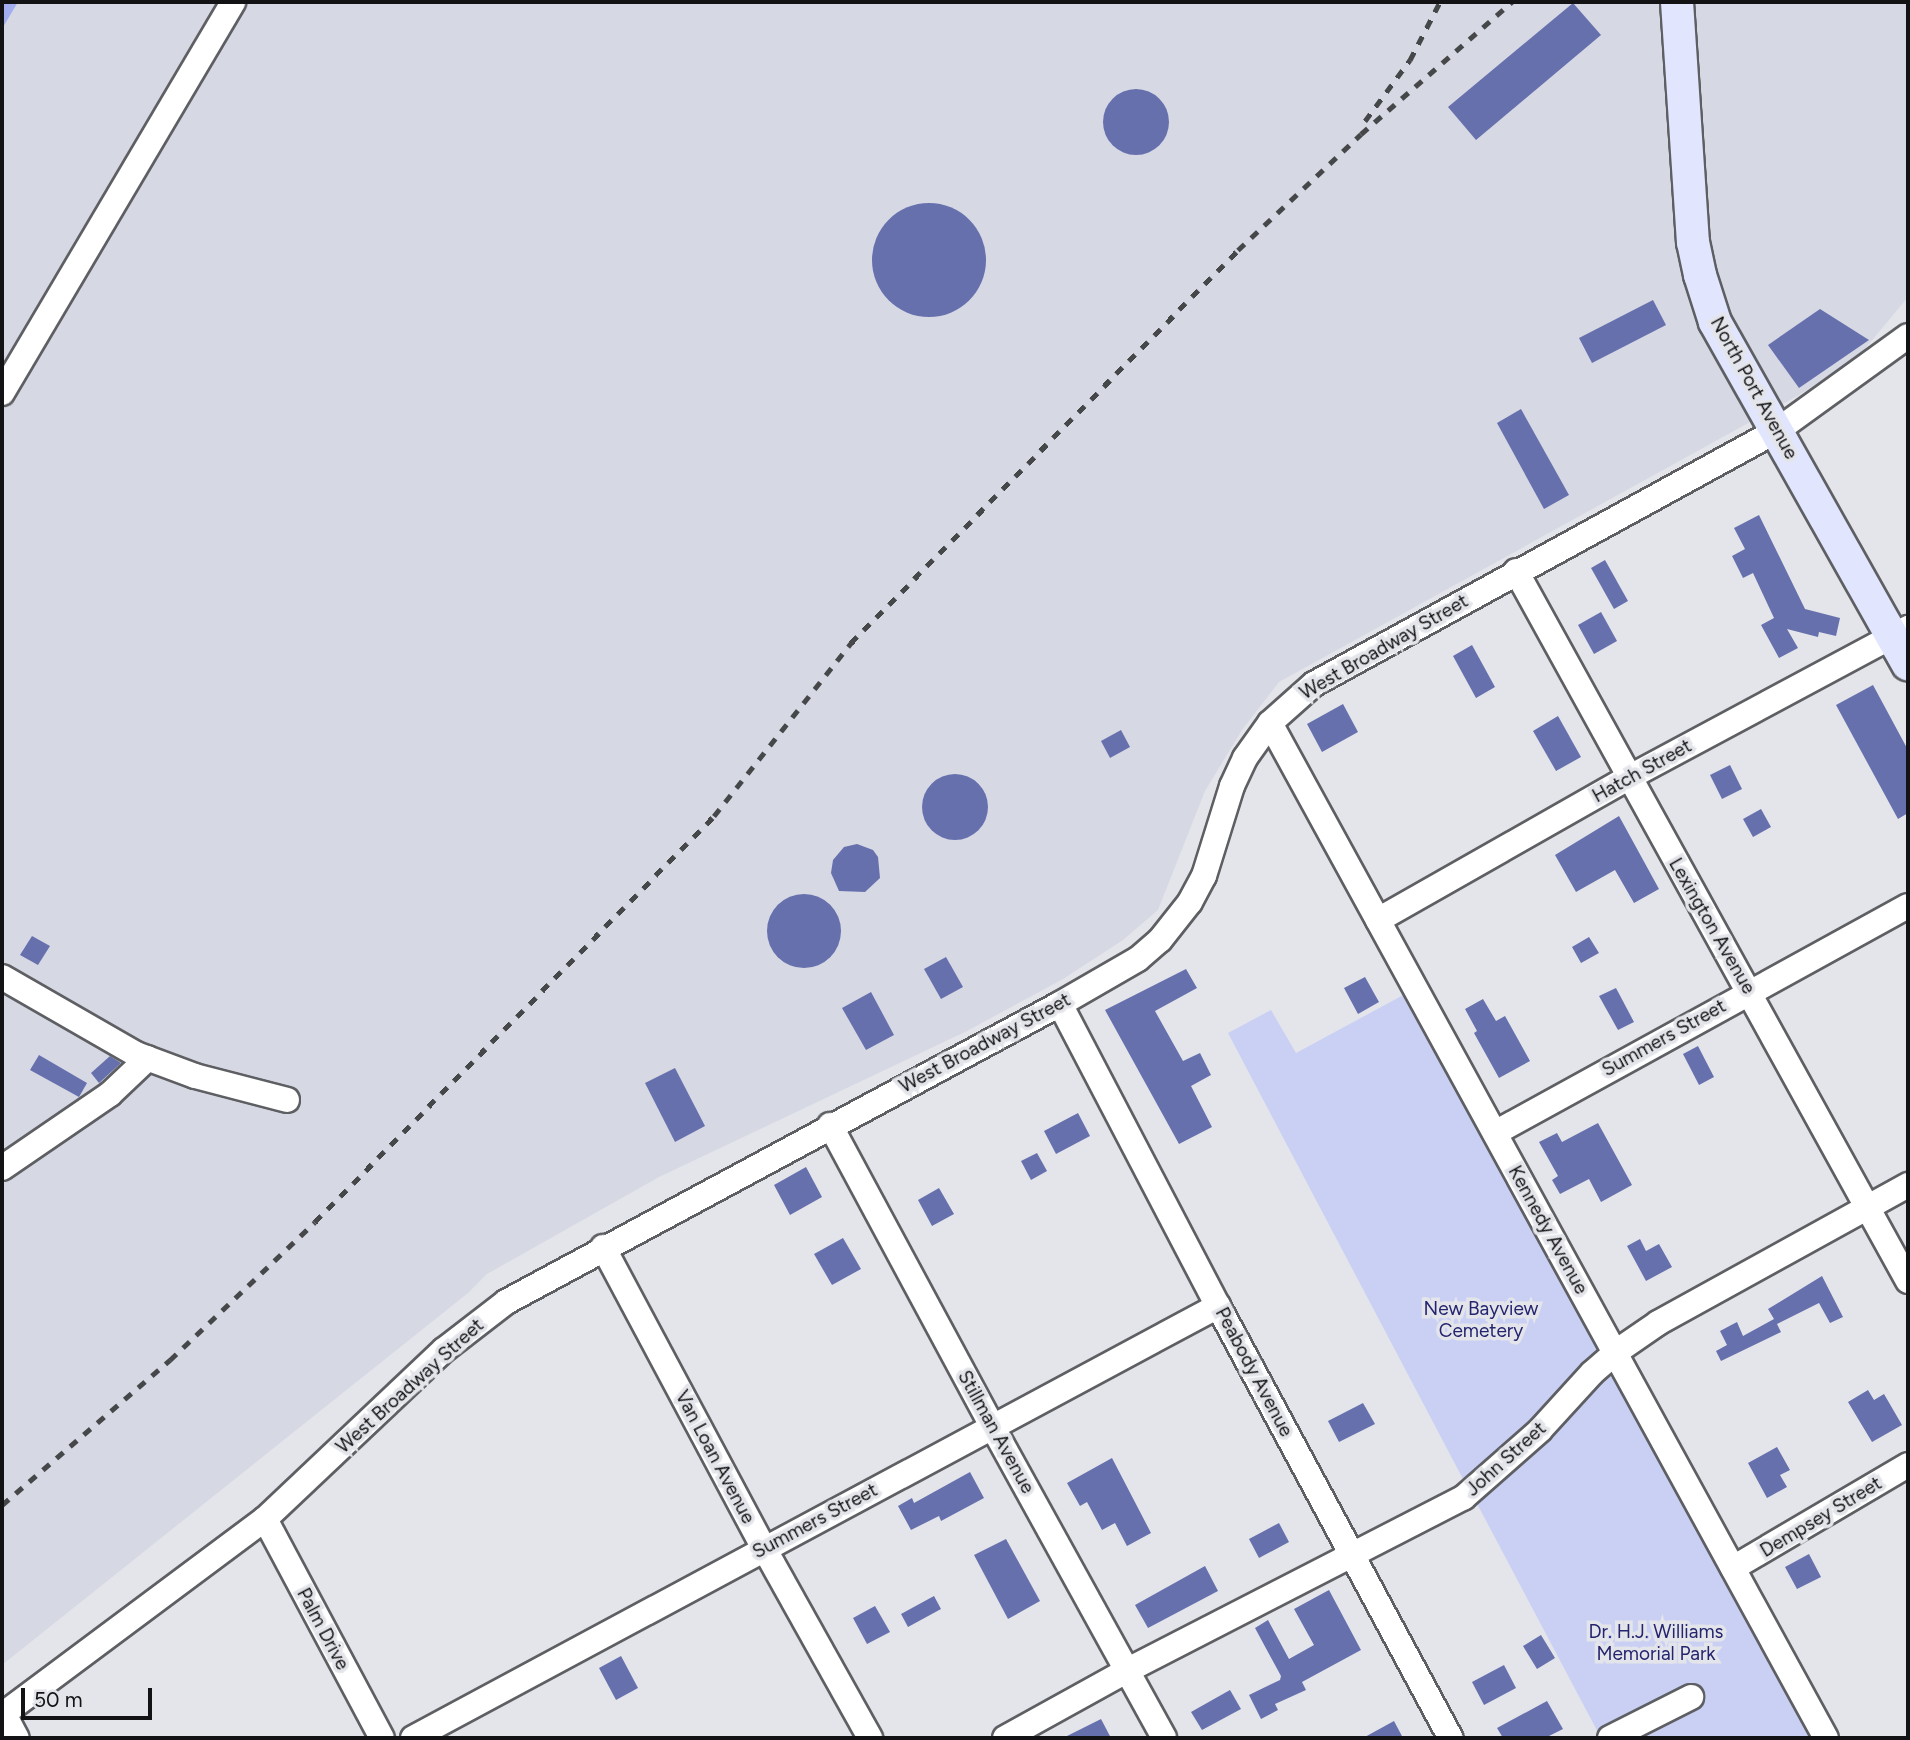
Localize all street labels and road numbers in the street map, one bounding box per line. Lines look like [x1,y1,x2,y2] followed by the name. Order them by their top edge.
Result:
[1705,313,1803,463] street label: North Port Avenue
[1296,589,1472,705] street label: West Broadway Street
[1588,734,1696,808] street label: Hatch Street
[1664,854,1760,998] street label: Lexington Avenue
[896,988,1074,1098] street label: West Broadway Street
[1598,995,1730,1081] street label: Summers Street
[1503,1162,1593,1298] street label: Kennedy Avenue
[1210,1303,1298,1441] street label: Peabody Avenue
[332,1314,488,1458] street label: West Broadway Street
[953,1367,1039,1497] street label: Stillman Avenue
[670,1387,760,1527] street label: Van Loan Avenue
[1461,1417,1551,1501] street label: John Street
[1756,1472,1886,1562] street label: Dempsey Street
[749,1479,881,1563] street label: Summers Street
[292,1584,354,1674] street label: Palm Drive

